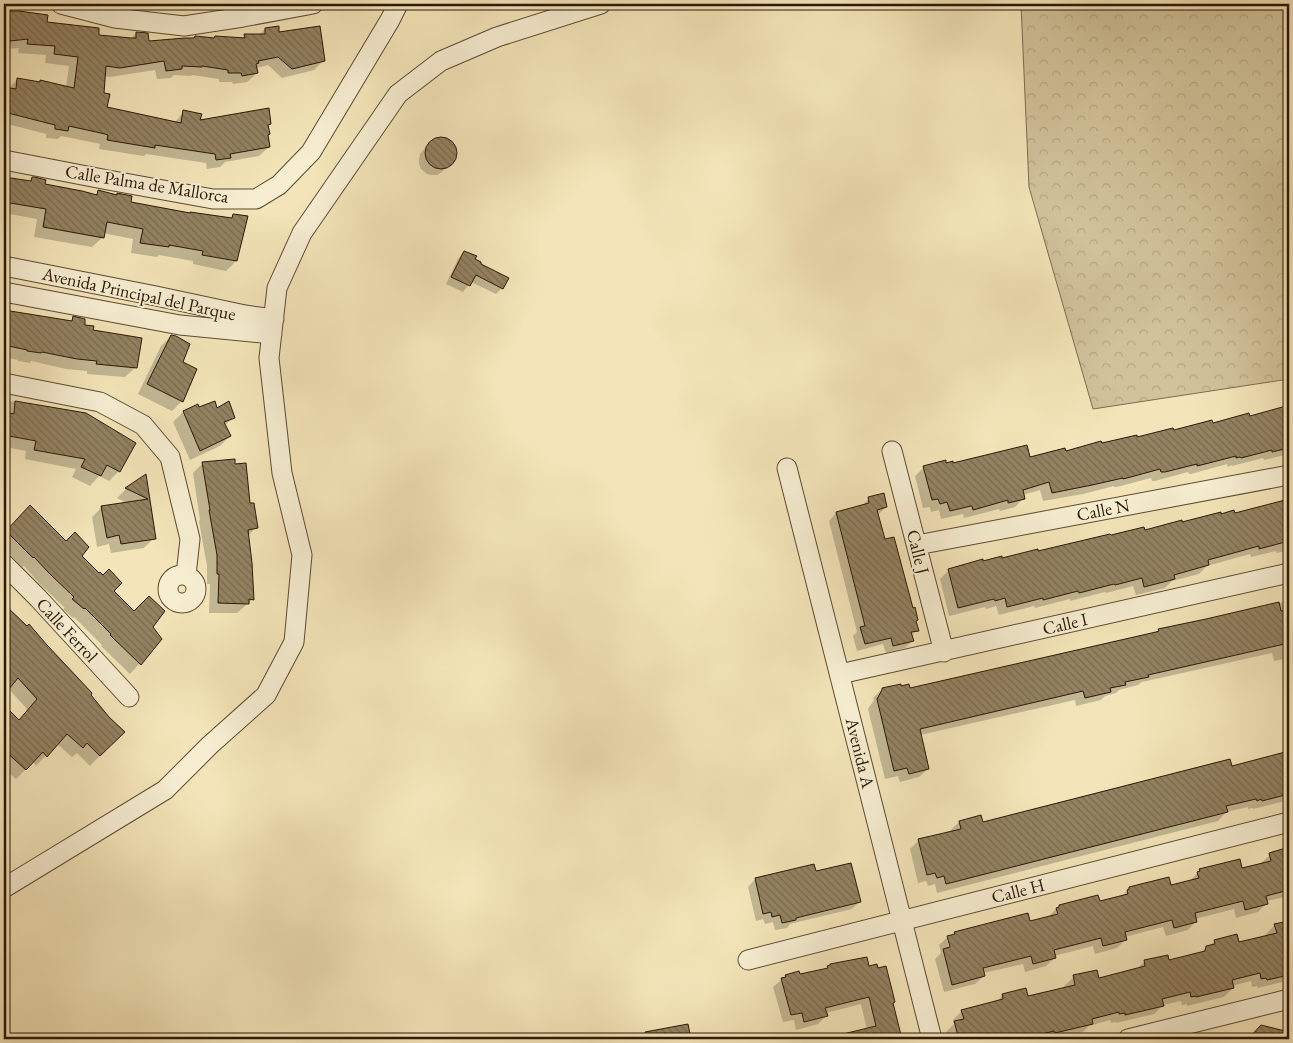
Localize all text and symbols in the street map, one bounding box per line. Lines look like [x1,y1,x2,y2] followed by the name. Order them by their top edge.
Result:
[64,159,231,208] street label: Calle Palma de Mallorca
[39,262,238,325] street label: Avenida Principal del Parque
[1074,493,1132,526] street label: Calle N
[902,527,935,577] street label: Calle J
[32,593,103,667] street label: Calle Ferrol
[1040,607,1090,640] street label: Calle I
[840,714,880,791] street label: Avenida A
[989,873,1047,908] street label: Calle H

